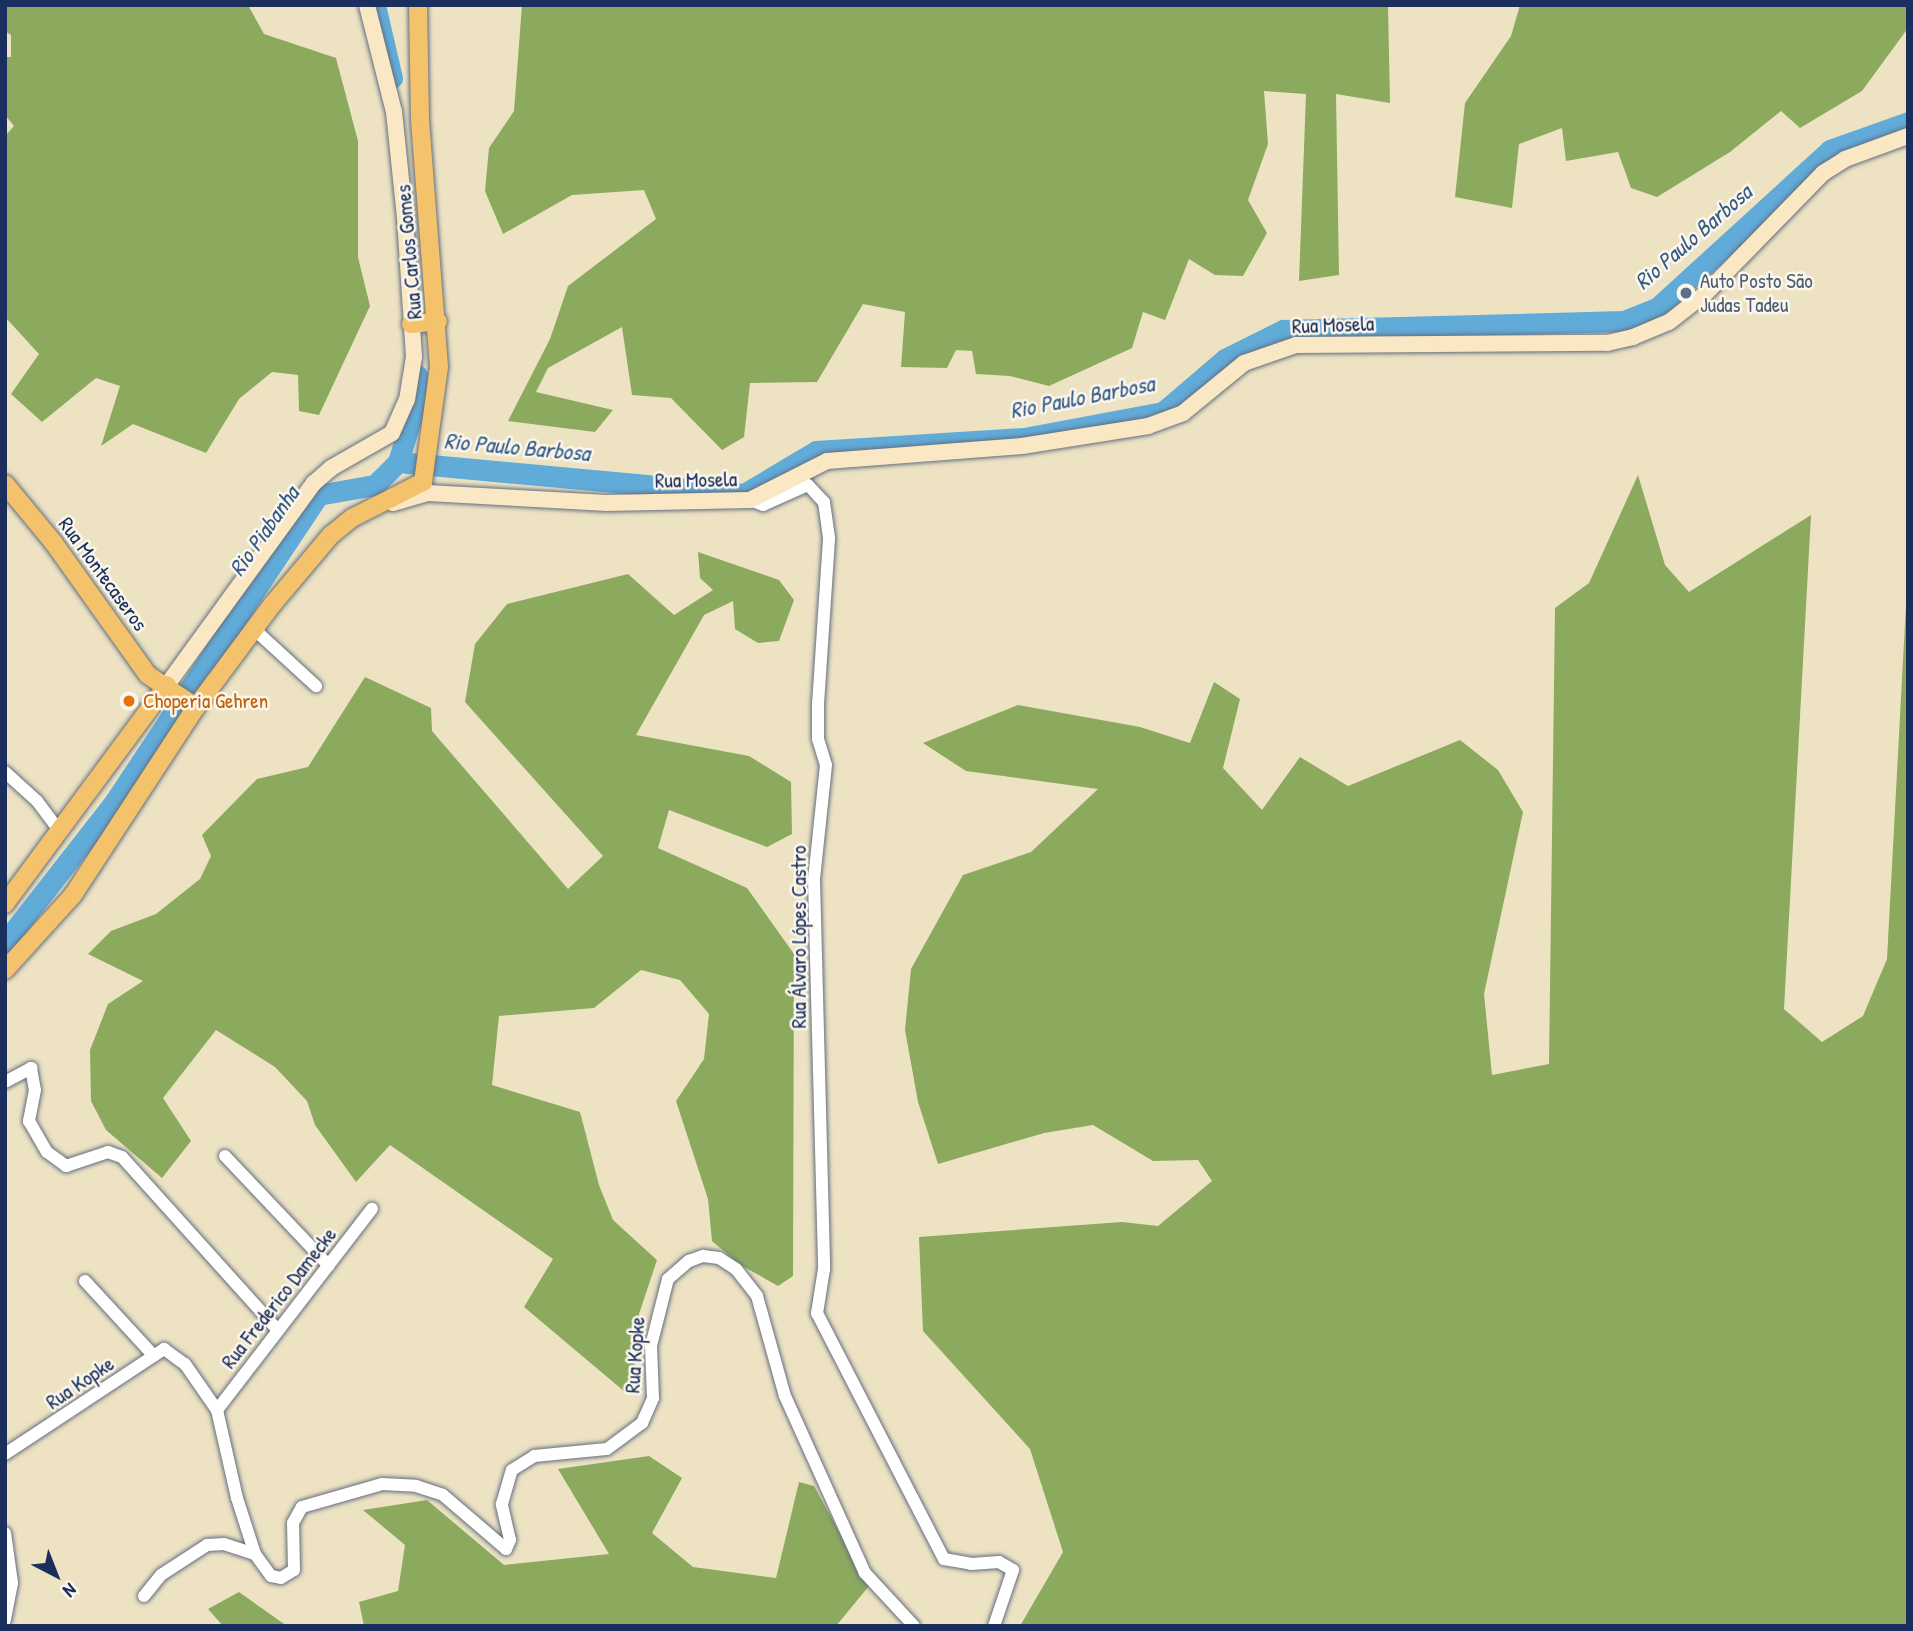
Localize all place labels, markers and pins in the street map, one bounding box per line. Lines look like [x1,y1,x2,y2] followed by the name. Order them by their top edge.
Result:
[1700,268,1813,318] place label: Auto Posto São Judas Tadeu
[1678,285,1694,301] marker: Auto Posto São Judas Tadeu
[143,688,268,714] place label: Choperia Gehren
[121,693,137,709] marker: Choperia Gehren

